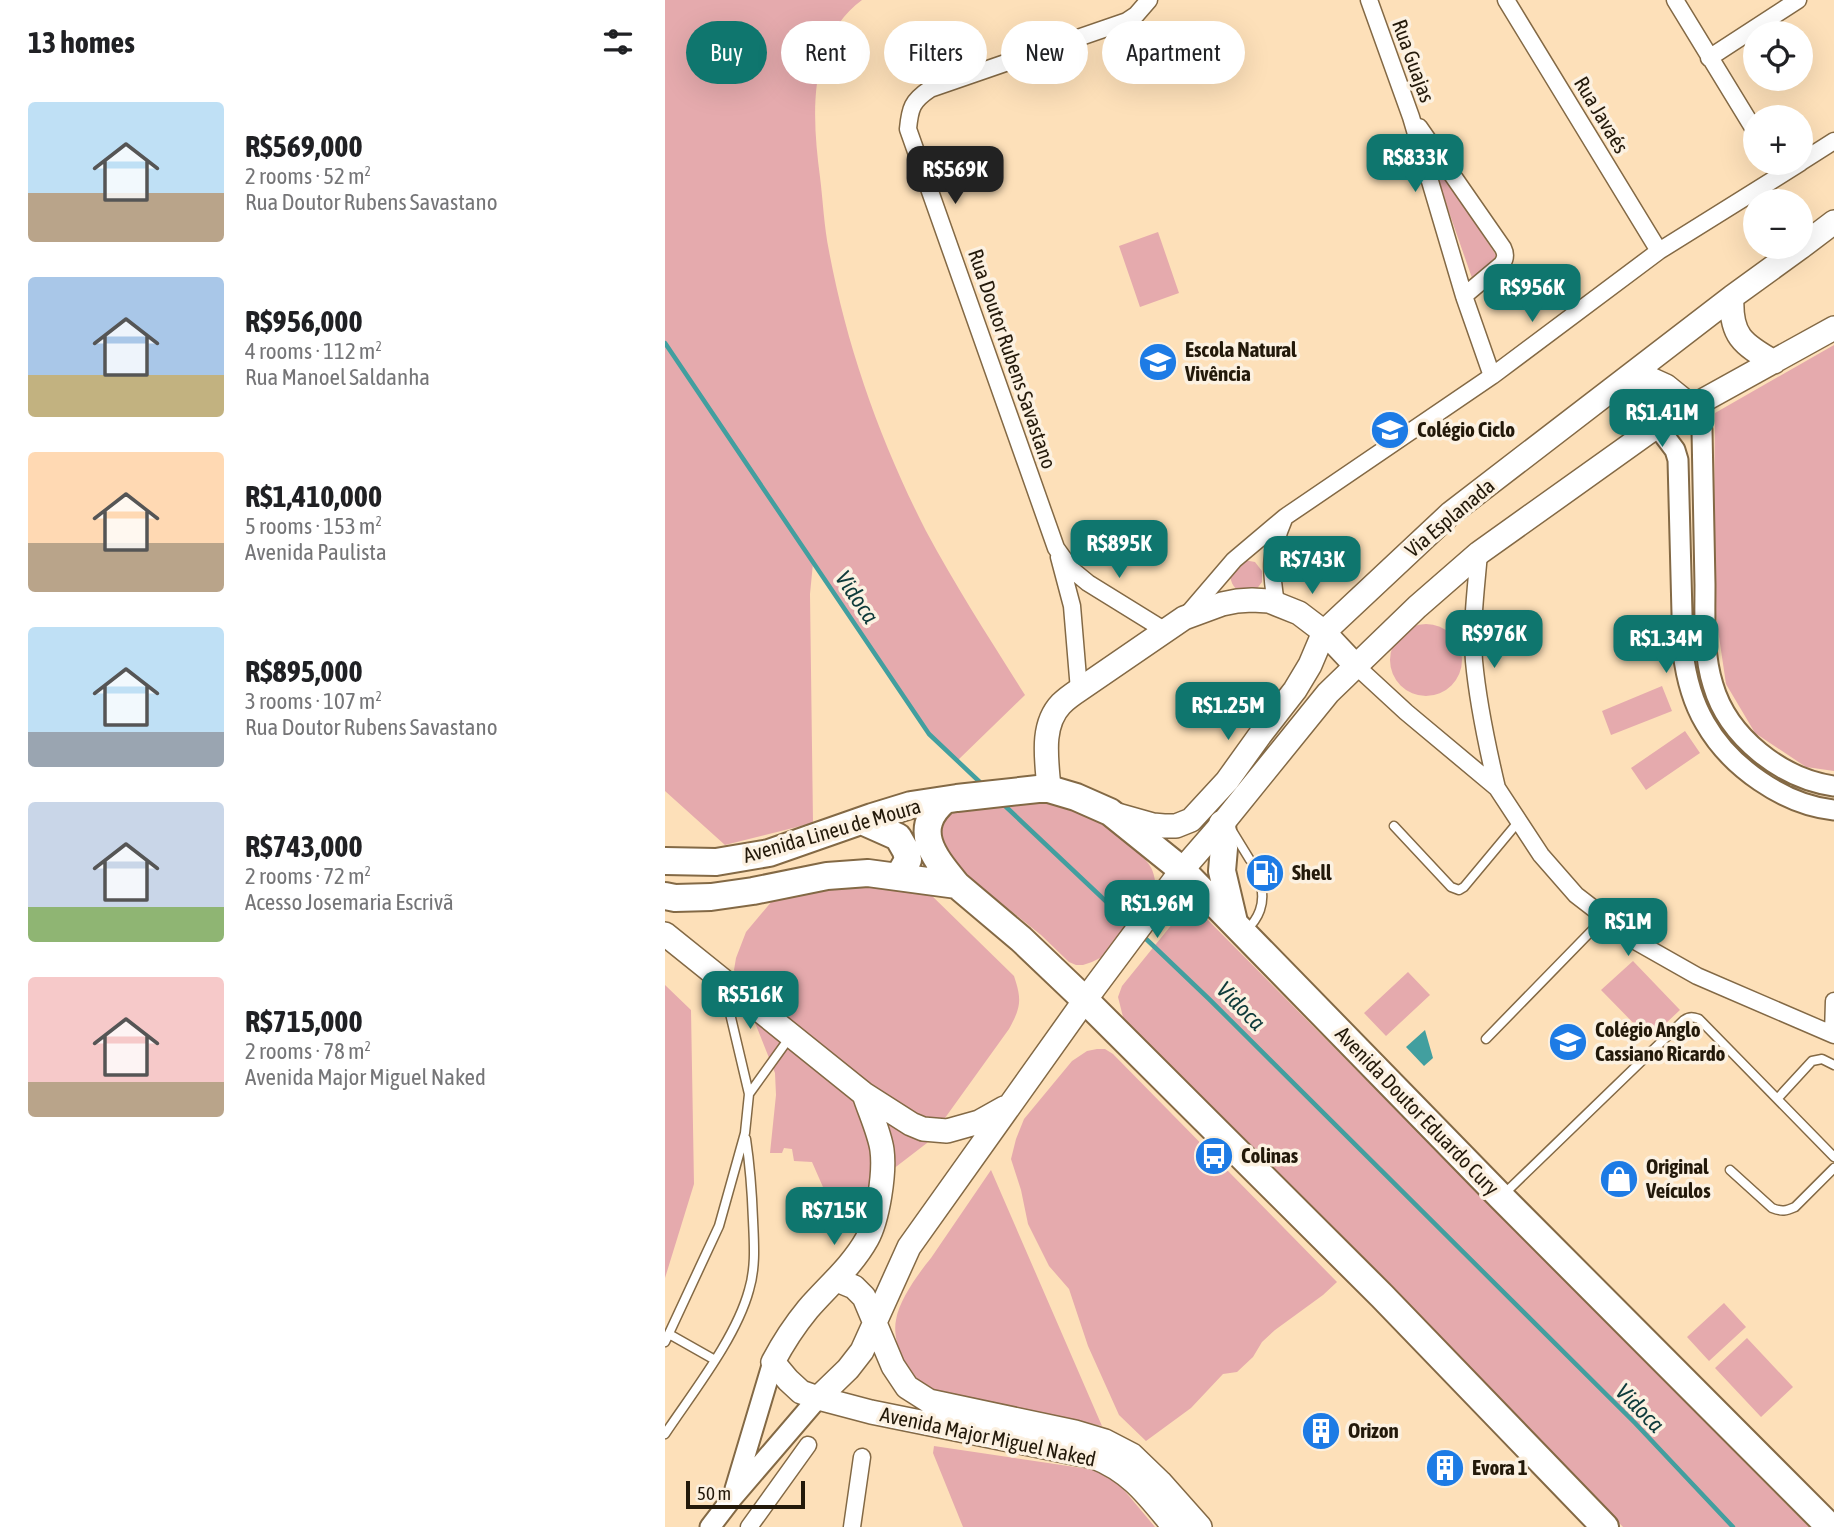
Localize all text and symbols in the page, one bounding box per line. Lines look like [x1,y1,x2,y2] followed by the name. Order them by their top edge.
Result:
[1388,16,1440,105] street label: Rua Guajas
[686,21,767,84] chip: Buy
[781,21,870,84] chip: Rent
[884,21,987,84] chip: Filters
[1001,21,1088,84] chip: New
[1102,21,1245,84] chip: Apartment
[1743,21,1813,259] map controls
[1743,21,1813,91] button: locate
[599,23,637,61] icon: filters
[28,25,135,59] text: 13 homes
[1570,72,1634,157] street label: Rua Javaés
[1743,105,1813,175] button: +
[245,129,363,163] text: R$569,000
[84,130,168,214] icon: home
[1358,134,1472,194] pin: R$833K
[1383,144,1447,170] text: R$833K
[898,146,1012,206] pin: R$569K
[923,156,987,182] text: R$569K
[245,163,371,189] text: 2 rooms · 52 m²
[245,189,497,215] text: Rua Doutor Rubens Savastano
[1743,189,1813,259] button: −
[964,246,1062,472] street label: Rua Doutor Rubens Savastano
[1475,264,1589,324] pin: R$956K
[1500,274,1564,300] text: R$956K
[245,304,363,338] text: R$956,000
[84,305,168,389] icon: home
[1184,337,1297,385] place label: Escola Natural Vivência
[245,338,382,364] text: 4 rooms · 112 m²
[1137,341,1179,383] school or university icon: Escola Natural Vivência
[245,364,430,390] text: Rua Manoel Saldanha
[1597,390,1727,449] pin: R$1.41M
[1625,399,1699,425] text: R$1.41M
[1369,409,1411,451] school or university icon: Colégio Ciclo
[1417,417,1515,441] place label: Colégio Ciclo
[1400,473,1499,561] street label: Via Esplanada
[245,479,382,513] text: R$1,410,000
[84,480,168,564] icon: home
[245,513,382,539] text: 5 rooms · 153 m²
[1062,520,1176,580] pin: R$895K
[1087,530,1151,556] text: R$895K
[1255,536,1369,596] pin: R$743K
[245,539,387,565] text: Avenida Paulista
[1280,546,1344,572] text: R$743K
[830,566,884,628] water label: Vidoca
[1437,610,1551,670] pin: R$976K
[1601,616,1731,675] pin: R$1.34M
[1462,620,1526,646] text: R$976K
[1629,625,1703,651] text: R$1.34M
[245,654,363,688] text: R$895,000
[84,655,168,739] icon: home
[1163,682,1293,742] pin: R$1.25M
[245,688,382,714] text: 3 rooms · 107 m²
[1191,692,1265,718] text: R$1.25M
[245,714,497,740] text: Rua Doutor Rubens Savastano
[740,793,923,867] street label: Avenida Lineu de Moura
[245,829,363,863] text: R$743,000
[84,830,168,914] icon: home
[1244,852,1286,894] fuel station icon: Shell
[1292,860,1332,884] place label: Shell
[245,863,371,889] text: 2 rooms · 72 m²
[1092,880,1222,940] pin: R$1.96M
[245,889,454,915] text: Acesso Josemaria Escrivã
[1120,890,1194,916] text: R$1.96M
[1587,898,1669,958] pin: R$1M
[1604,908,1652,934] text: R$1M
[693,972,807,1031] pin: R$516K
[1211,976,1271,1036] water label: Vidoca
[718,981,782,1007] text: R$516K
[245,1004,363,1038] text: R$715,000
[84,1005,168,1089] icon: home
[1595,1017,1726,1065] place label: Colégio Anglo Cassiano Ricardo
[1331,1021,1505,1200] street label: Avenida Doutor Eduardo Cury
[1547,1021,1589,1063] school or university icon: Colégio Anglo Cassiano Ricardo
[245,1038,371,1064] text: 2 rooms · 78 m²
[245,1064,486,1090] text: Avenida Major Miguel Naked
[1193,1135,1235,1177] bus stop icon: Colinas
[1241,1143,1299,1167] place label: Colinas
[1645,1154,1711,1202] place label: Original Veículos
[1598,1158,1640,1200] shop icon: Original Veículos
[777,1188,891,1247] pin: R$715K
[802,1197,866,1223] text: R$715K
[1610,1378,1670,1438] water label: Vidoca
[878,1401,1098,1471] street label: Avenida Major Miguel Naked
[1300,1410,1342,1452] building icon: Orizon
[1348,1418,1399,1442] place label: Orizon
[1424,1447,1466,1489] building icon: Evora 1
[1472,1455,1528,1479] place label: Evora 1
[686,1478,805,1510] scale bar
[697,1482,731,1504] text: 50 m

